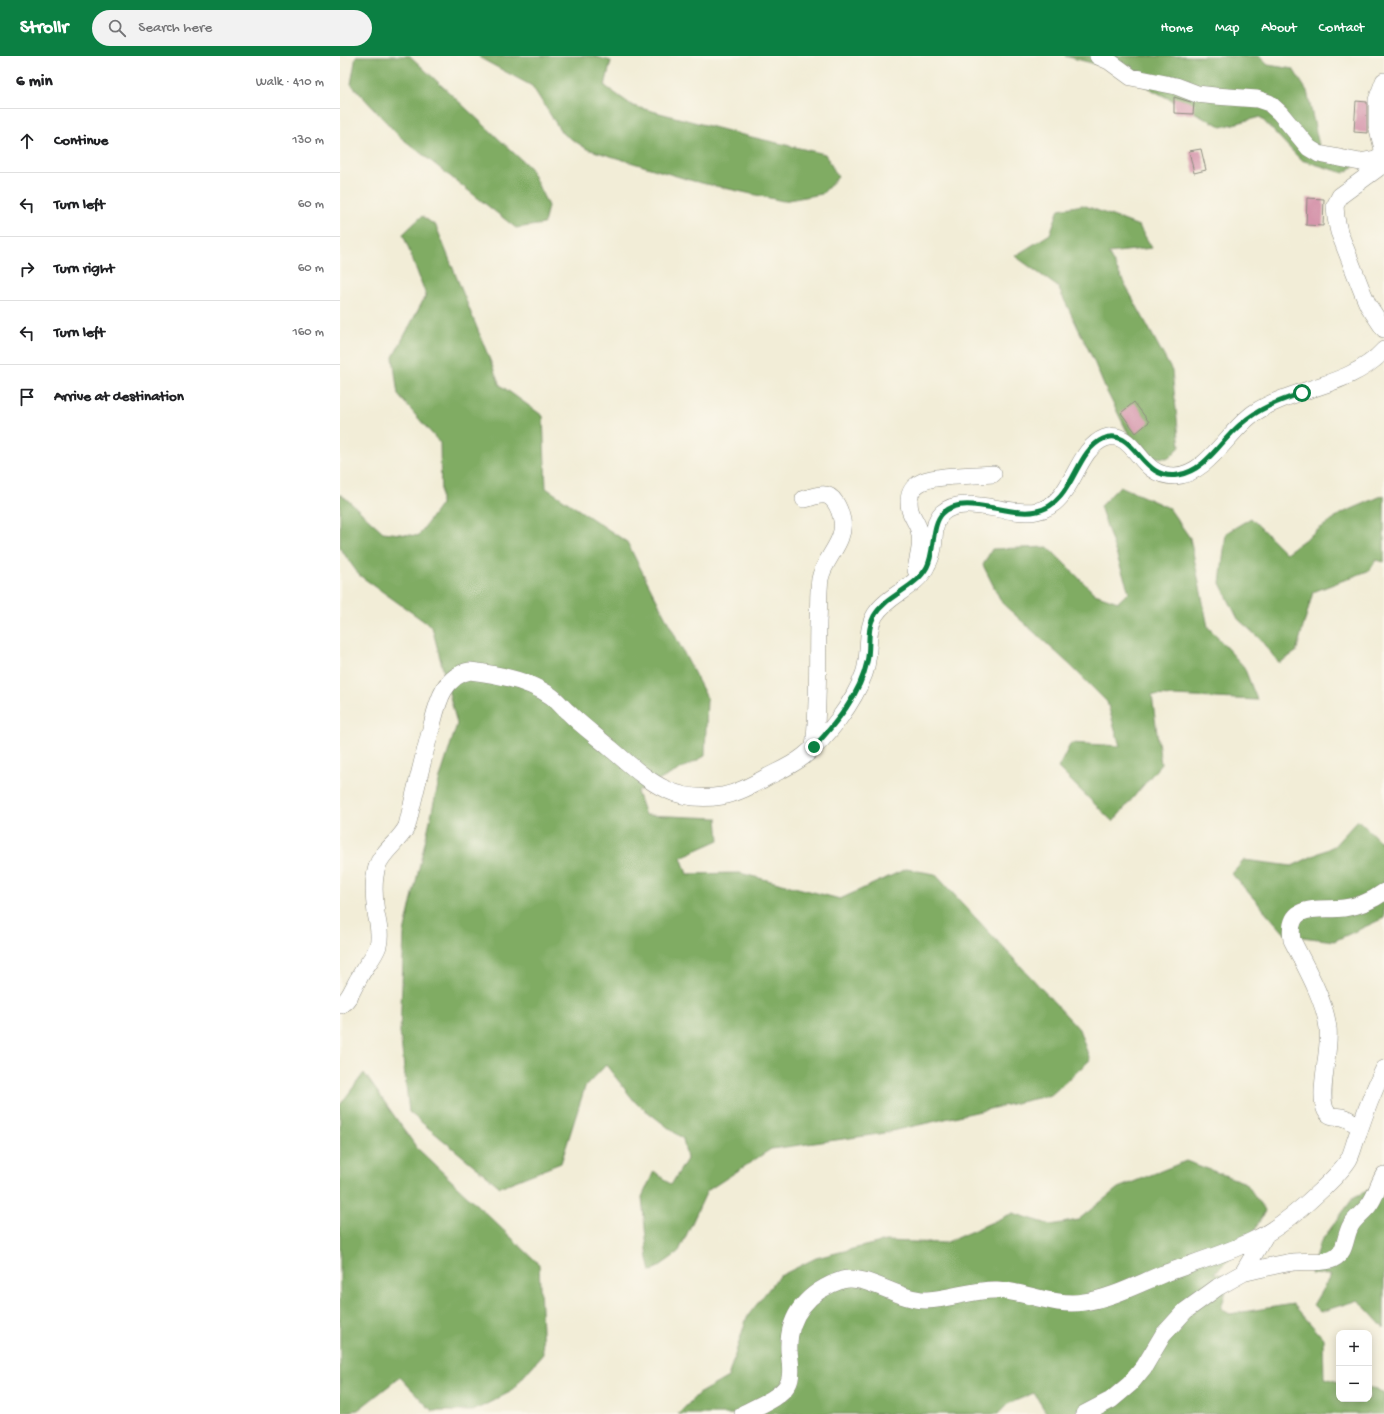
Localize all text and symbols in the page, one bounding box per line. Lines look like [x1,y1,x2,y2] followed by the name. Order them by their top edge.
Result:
[92,10,372,46] search box
[20,17,68,40] text: Strollr
[106,17,128,39] icon: search
[138,19,212,37] text: Search here
[1161,20,1193,37] text: Home
[1215,20,1239,37] text: Map
[1261,20,1297,37] text: About
[1319,20,1364,37] text: Contact
[16,72,52,92] text: 6 min
[256,75,324,90] text: Walk · 410 m
[16,130,38,152] icon: ahead
[54,132,108,150] text: Continue
[292,133,324,148] text: 130 m
[16,194,38,216] icon: left
[54,196,105,214] text: Turn left
[298,197,324,212] text: 60 m
[16,258,38,280] icon: right
[54,260,114,278] text: Turn right
[298,261,324,276] text: 60 m
[16,322,38,344] icon: left
[54,324,105,342] text: Turn left
[292,325,324,340] text: 160 m
[1293,384,1311,402] route start
[16,386,38,408] icon: arrive
[54,388,184,406] text: Arrive at destination
[805,738,823,756] route end
[1336,1330,1372,1402] map controls
[1336,1330,1372,1366] button: +
[1336,1366,1372,1402] button: −

